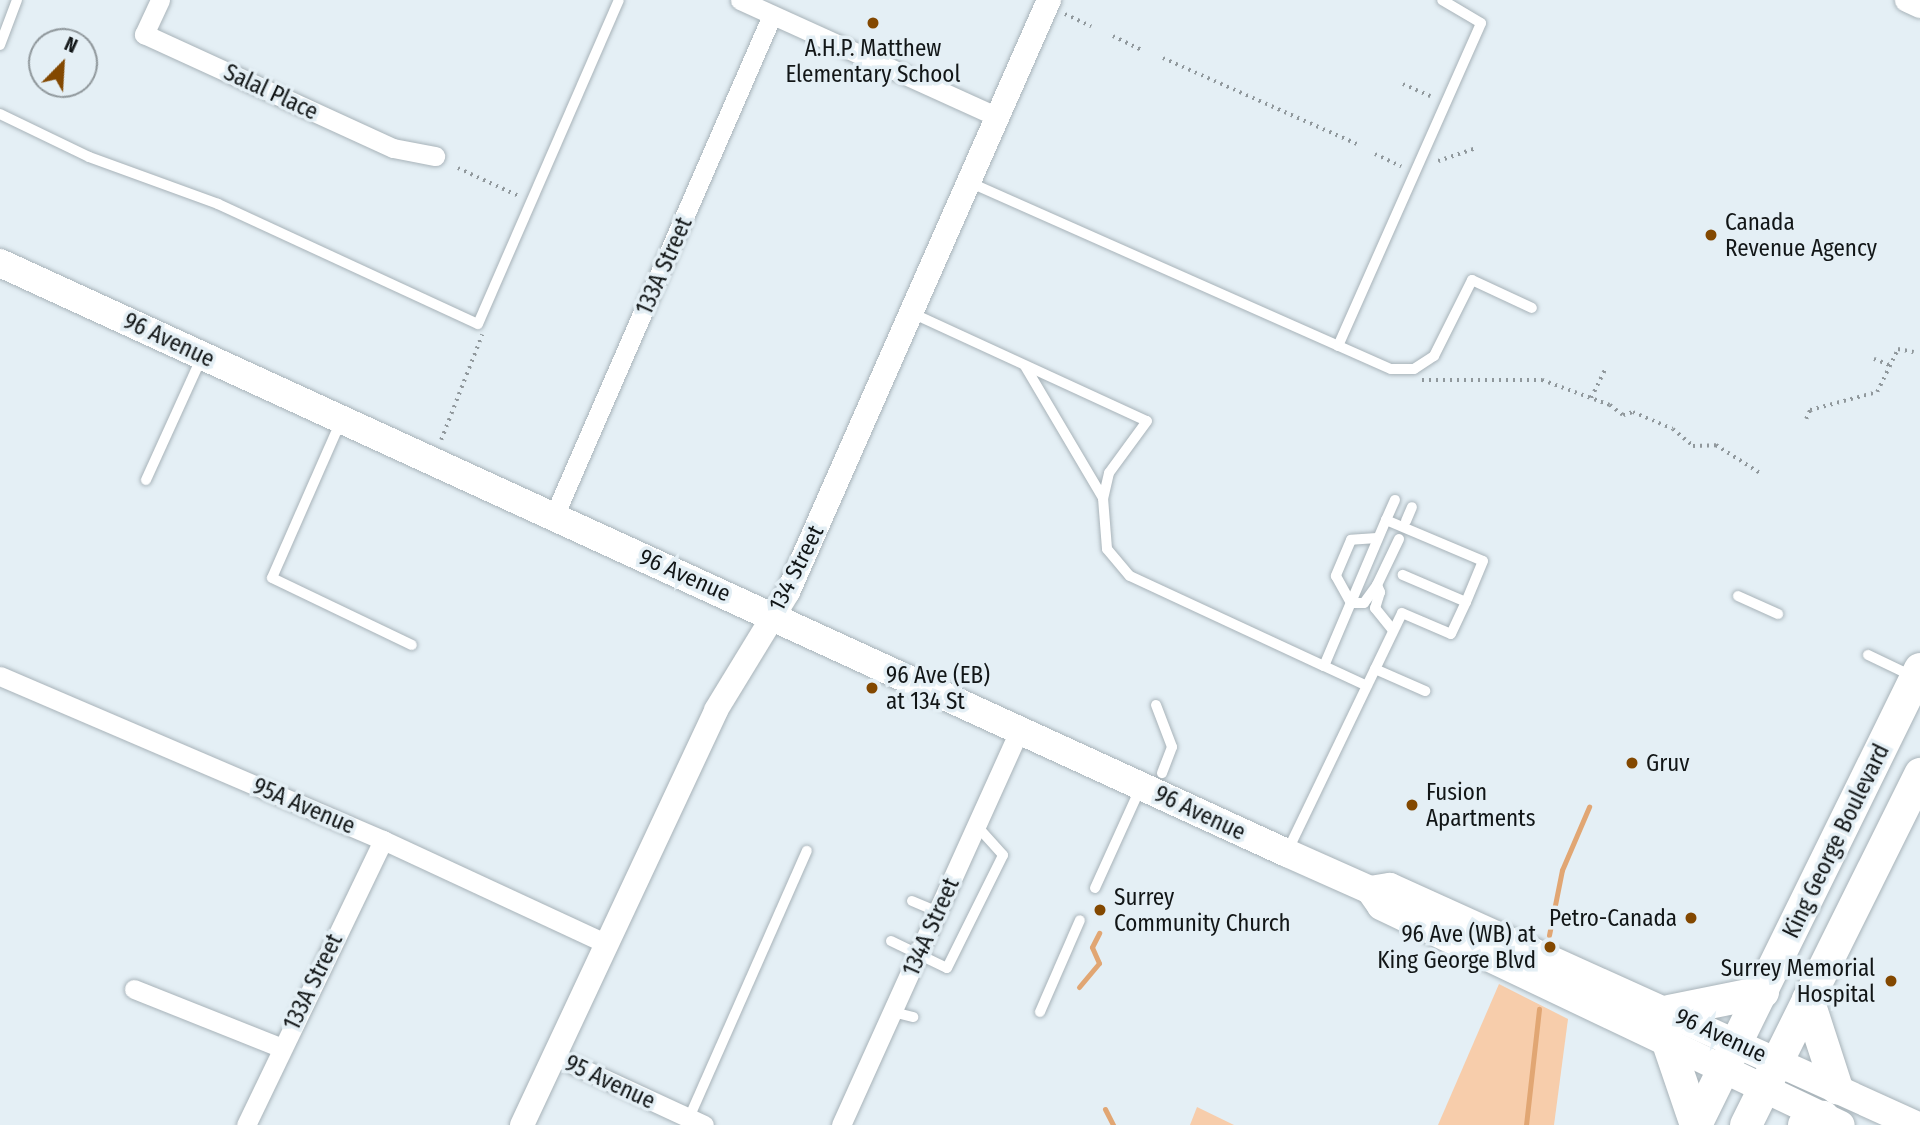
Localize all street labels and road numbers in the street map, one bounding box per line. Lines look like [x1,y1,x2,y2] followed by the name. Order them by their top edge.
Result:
[220,58,322,126] street label: Salal Place
[630,213,698,319] street label: 133A Street
[119,307,219,373] street label: 96 Avenue
[763,521,829,615] street label: 134 Street
[635,543,735,607] street label: 96 Avenue
[1777,739,1895,943] street label: King George Boulevard
[249,772,359,840] street label: 95A Avenue
[1150,780,1250,846] street label: 96 Avenue
[897,874,965,980] street label: 134A Street
[278,929,348,1035] street label: 133A Street
[1671,1002,1771,1068] street label: 96 Avenue
[561,1049,659,1115] street label: 95 Avenue

